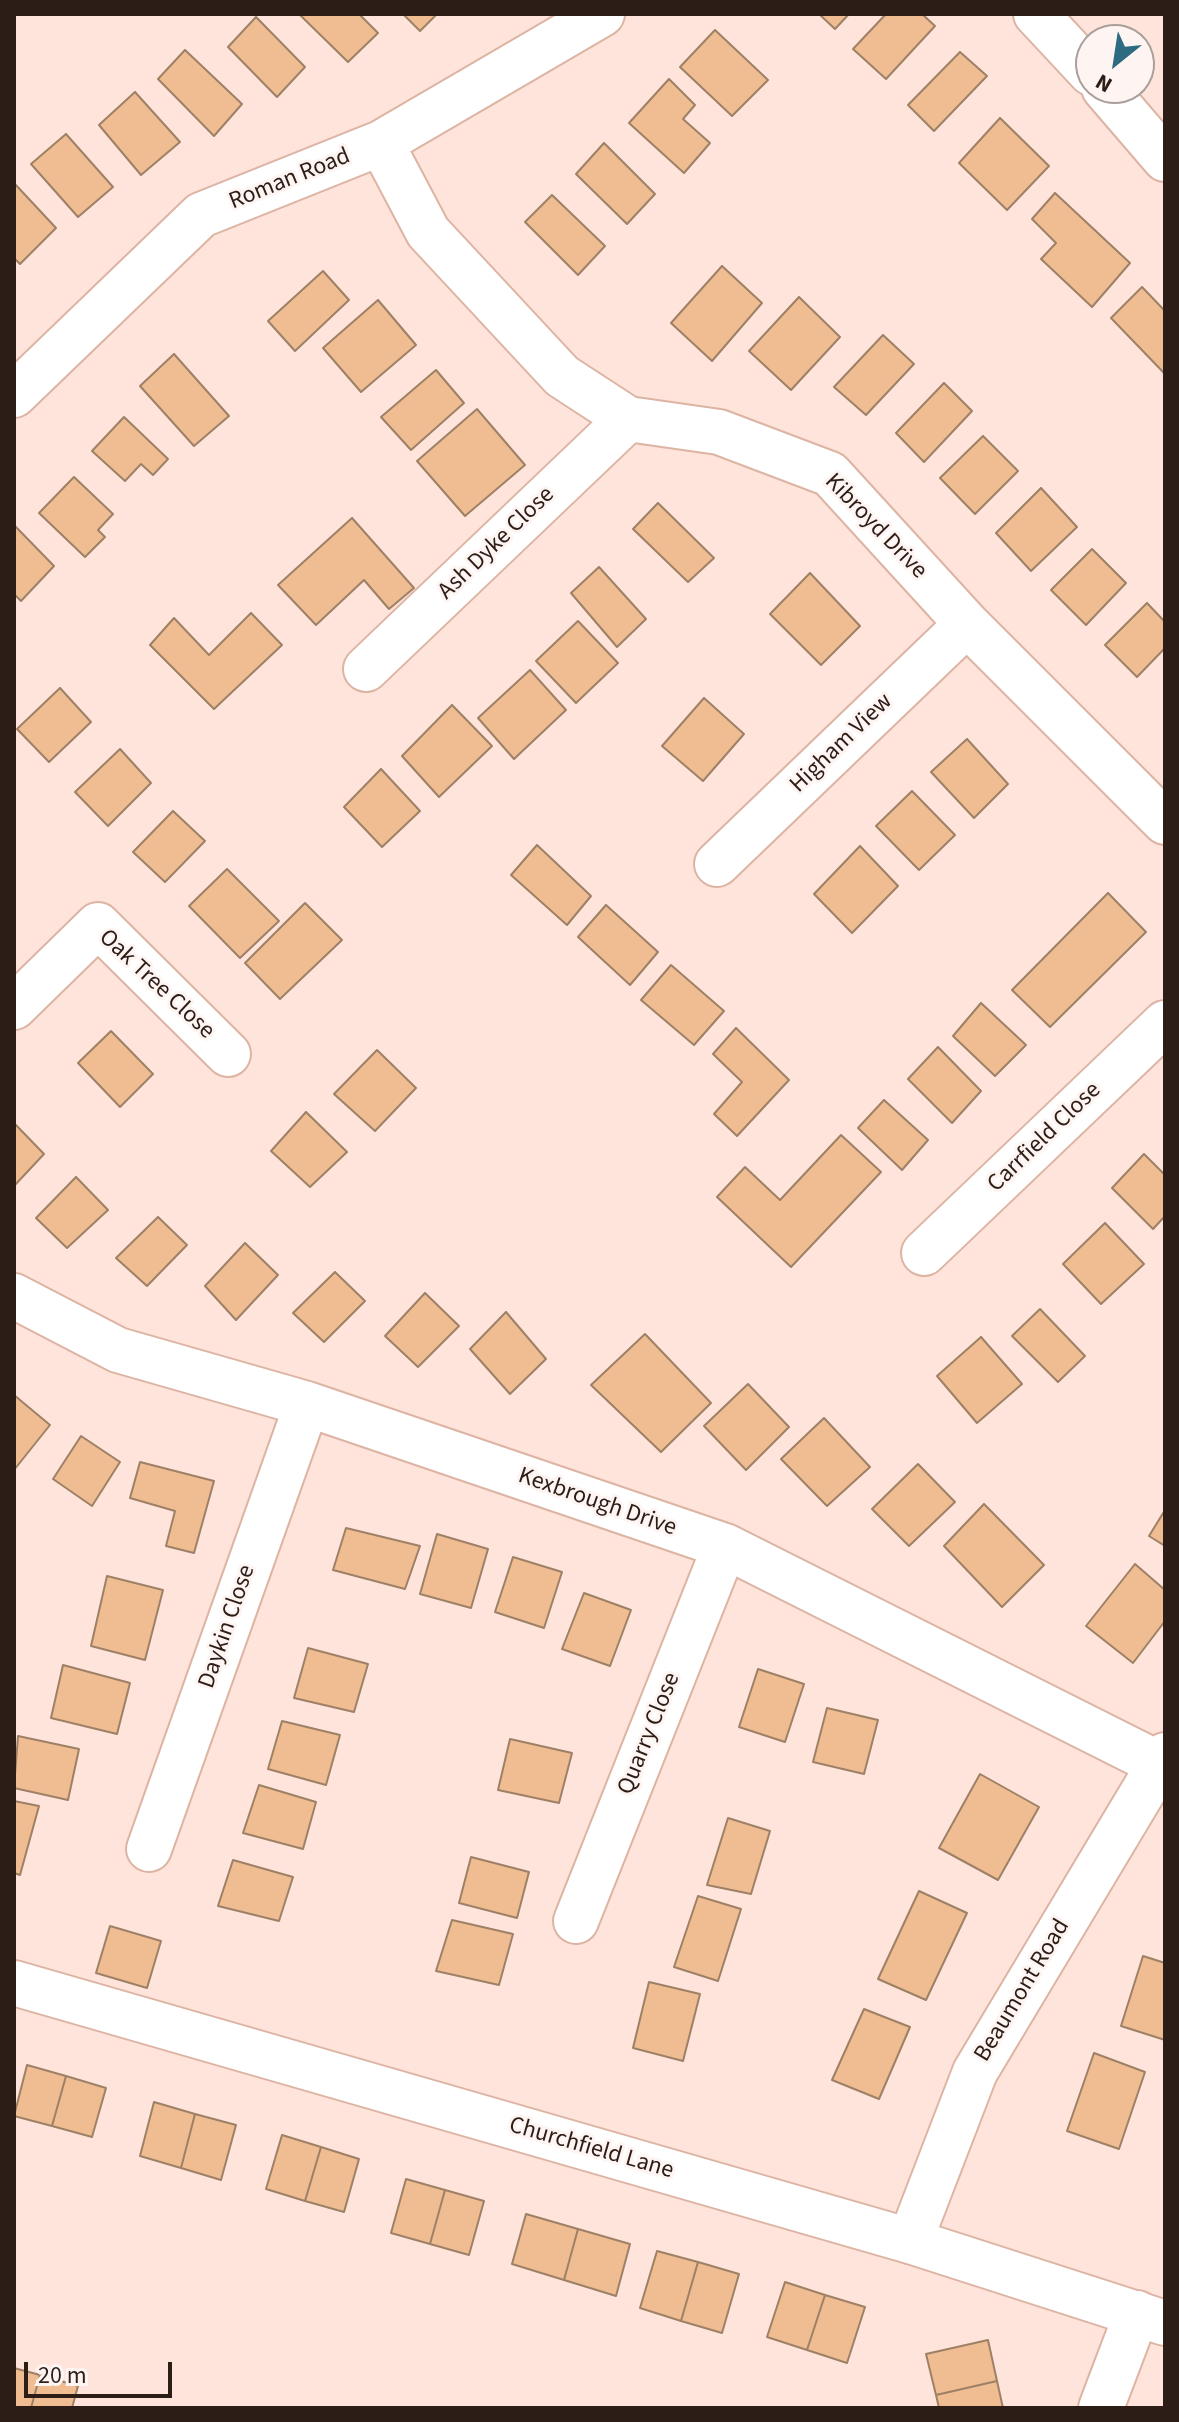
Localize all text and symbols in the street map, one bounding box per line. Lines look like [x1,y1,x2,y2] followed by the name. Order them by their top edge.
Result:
[1075,24,1155,104] north arrow
[1090,66,1118,101] text: N
[225,143,355,217] street label: Roman Road
[818,468,932,586] street label: Kibroyd Drive
[433,481,561,607] street label: Ash Dyke Close
[785,688,899,800] street label: Higham View
[92,924,220,1046] street label: Oak Tree Close
[982,1077,1108,1199] street label: Carrfield Close
[514,1462,680,1544] street label: Kexbrough Drive
[193,1562,263,1692] street label: Daykin Close
[612,1669,688,1799] street label: Quarry Close
[969,1914,1077,2068] street label: Beaumont Road
[505,2112,677,2186] street label: Churchfield Lane
[28,2346,176,2396] scale bar
[38,2358,87,2393] text: 20 m

